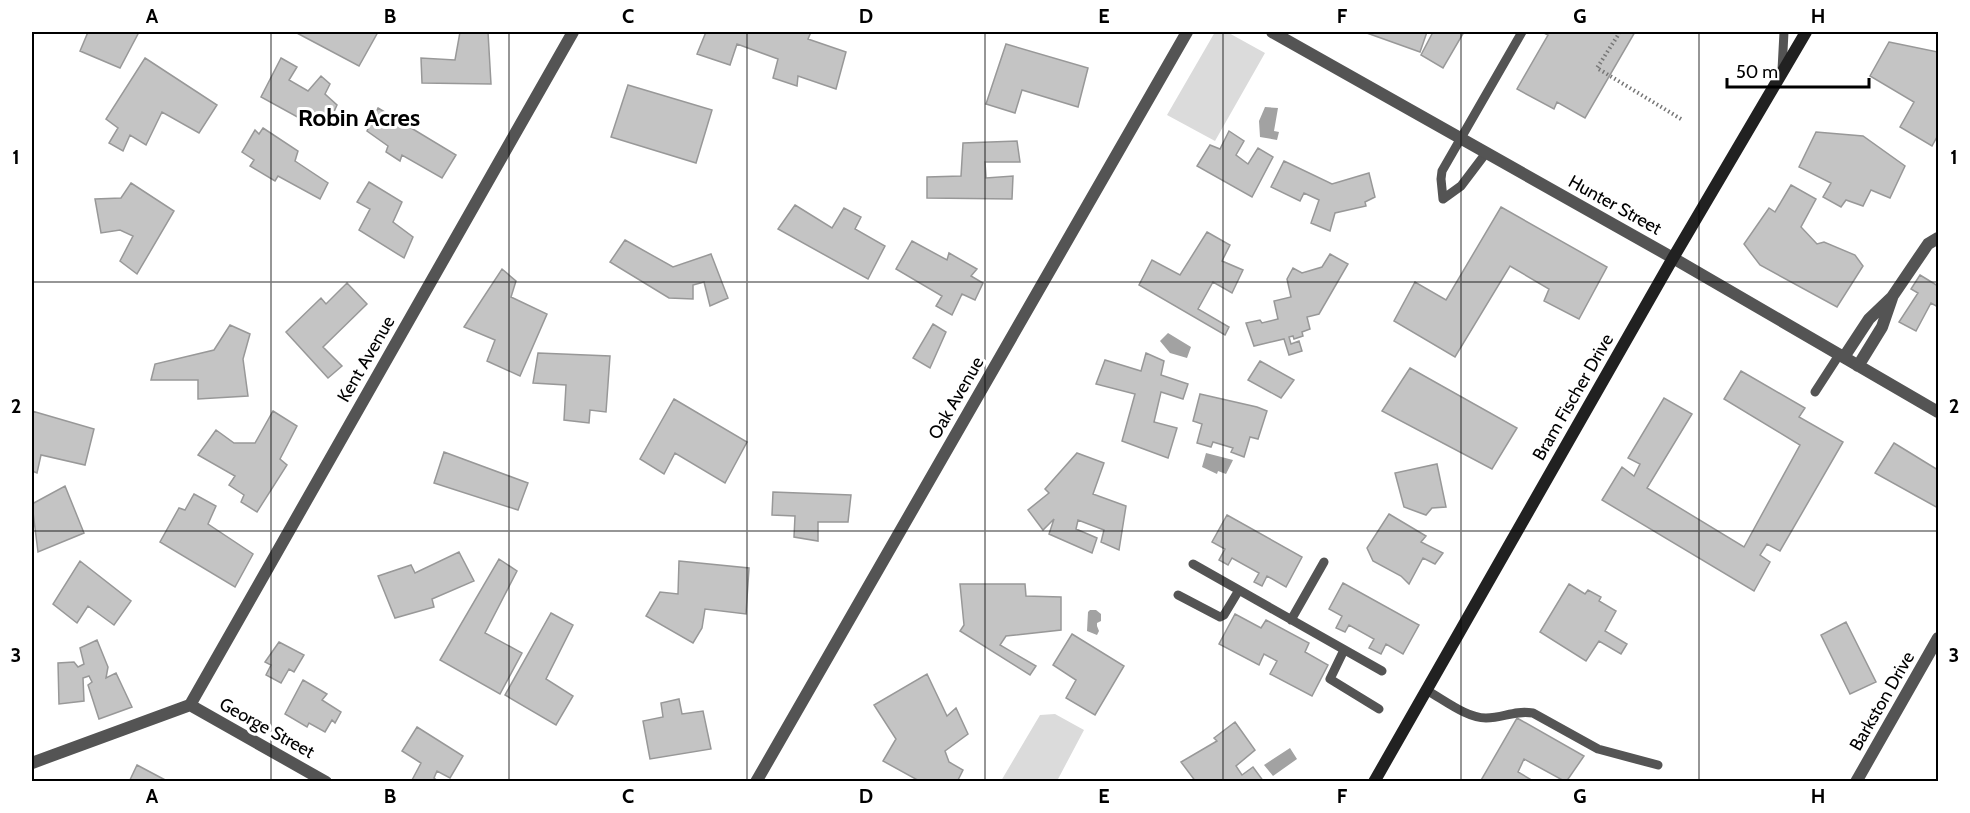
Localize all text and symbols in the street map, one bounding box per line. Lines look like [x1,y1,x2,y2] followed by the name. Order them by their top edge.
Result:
[146,4,159,28] text: A
[384,4,396,28] text: B
[622,4,634,28] text: C
[859,4,873,28] text: D
[1098,4,1110,28] text: E
[1337,4,1348,28] text: F
[1573,4,1587,28] text: G
[1811,4,1825,28] text: H
[1727,51,1870,89] scale bar
[1736,61,1778,83] text: 50 m
[298,103,420,132] district label: Robin Acres
[12,145,20,169] text: 1
[1950,145,1958,169] text: 1
[1565,170,1665,240] street label: Hunter Street
[332,312,400,406] street label: Kent Avenue
[1528,330,1618,464] street label: Bram Fischer Drive
[924,353,988,443] street label: Oak Avenue
[11,394,21,418] text: 2
[1949,394,1959,418] text: 2
[11,643,21,667] text: 3
[1949,643,1959,667] text: 3
[1845,647,1919,755] street label: Barkston Drive
[216,693,318,763] street label: George Street
[146,784,159,808] text: A
[384,784,396,808] text: B
[622,784,634,808] text: C
[859,784,873,808] text: D
[1098,784,1110,808] text: E
[1337,784,1348,808] text: F
[1573,784,1587,808] text: G
[1811,784,1825,808] text: H

